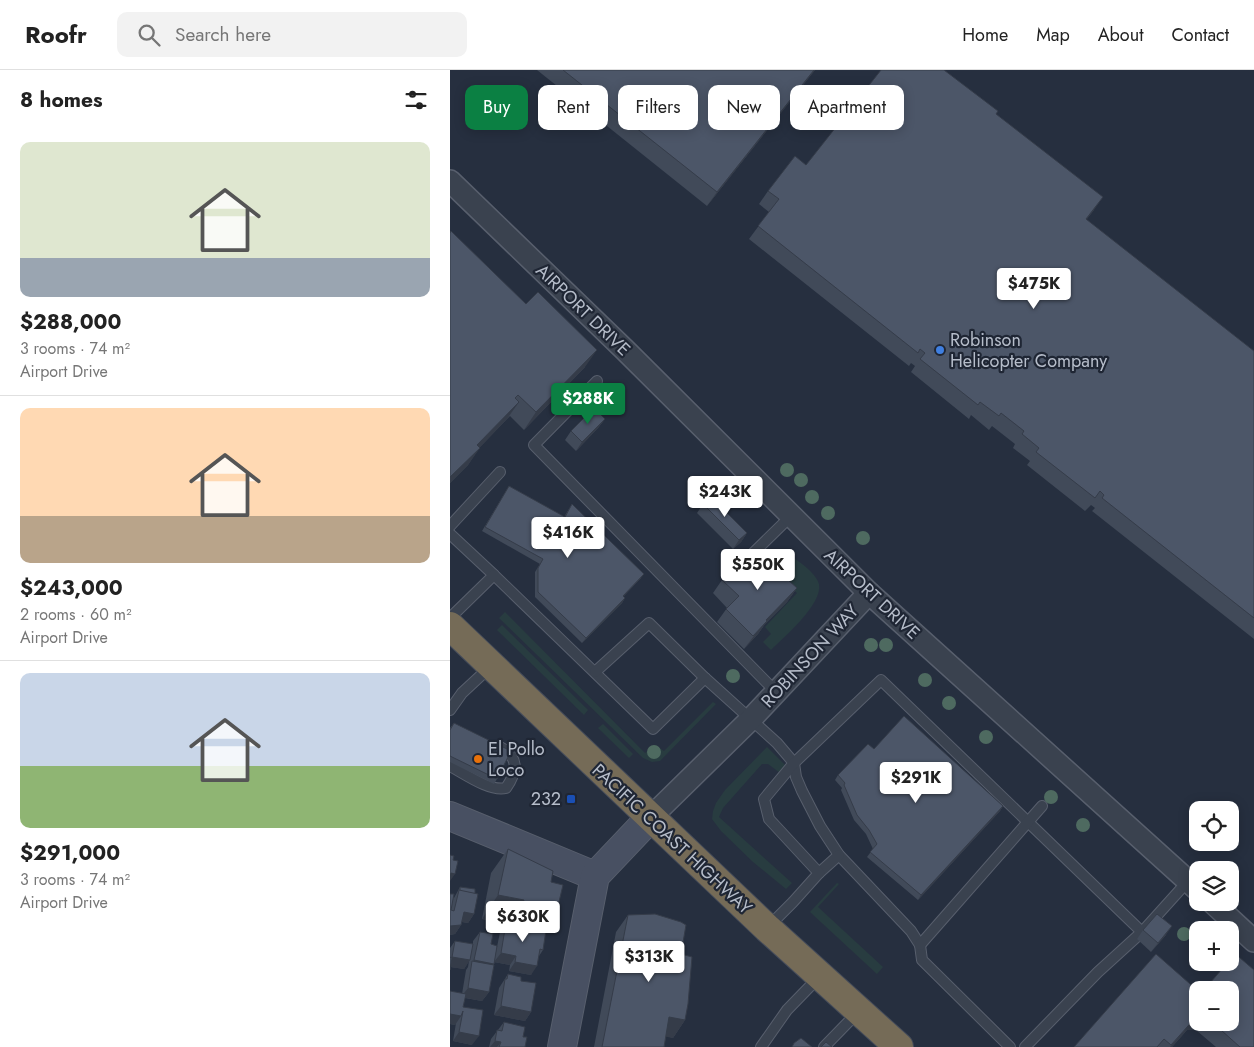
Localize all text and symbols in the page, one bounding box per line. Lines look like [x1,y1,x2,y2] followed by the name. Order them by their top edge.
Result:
[117,12,467,57] search box
[25,17,87,52] text: Roofr
[135,21,163,49] icon: search
[175,21,271,48] text: Search here
[962,22,1008,48] text: Home
[1036,22,1070,48] text: Map
[1098,22,1143,48] text: About
[1171,22,1229,48] text: Contact
[20,85,103,115] text: 8 homes
[465,85,528,130] chip: Buy
[538,85,608,130] chip: Rent
[618,85,698,130] chip: Filters
[708,85,780,130] chip: New
[790,85,904,130] chip: Apartment
[402,86,430,114] icon: filters
[180,175,270,265] icon: home
[530,258,636,362] street label: AIRPORT DRIVE
[999,268,1069,310] pin: $475K
[1008,272,1060,295] text: $475K
[20,307,121,337] text: $288,000
[950,327,1107,374] place label: Robinson Helicopter Company
[20,337,130,360] text: 3 rooms · 74 m²
[934,344,946,356] marker: Robinson Helicopter Company
[20,360,108,383] text: Airport Drive
[553,382,623,425] pin: $288K
[562,387,614,410] text: $288K
[180,440,270,530] icon: home
[690,476,760,518] pin: $243K
[699,480,751,503] text: $243K
[533,516,603,559] pin: $416K
[542,521,594,544] text: $416K
[818,543,926,645] street label: AIRPORT DRIVE
[723,548,793,591] pin: $550K
[732,553,784,576] text: $550K
[20,573,123,603] text: $243,000
[755,598,865,713] street label: ROBINSON WAY
[20,603,132,626] text: 2 rooms · 60 m²
[20,626,108,649] text: Airport Drive
[180,705,270,795] icon: home
[488,736,545,783] place label: El Pollo Loco
[472,753,484,765] marker: El Pollo Loco
[586,758,758,921] street label: PACIFIC COAST HIGHWAY
[881,762,951,804] pin: $291K
[891,766,941,789] text: $291K
[531,786,561,812] place label: 232
[565,793,577,805] marker: 232
[1189,801,1239,1031] map controls
[1189,801,1239,851] button: locate
[20,838,120,868] text: $291,000
[1189,861,1239,911] button: layers
[20,868,130,891] text: 3 rooms · 74 m²
[20,891,108,914] text: Airport Drive
[488,900,558,943] pin: $630K
[497,905,549,928] text: $630K
[1189,921,1239,971] button: +
[614,940,684,983] pin: $313K
[624,945,674,968] text: $313K
[1189,981,1239,1031] button: −

